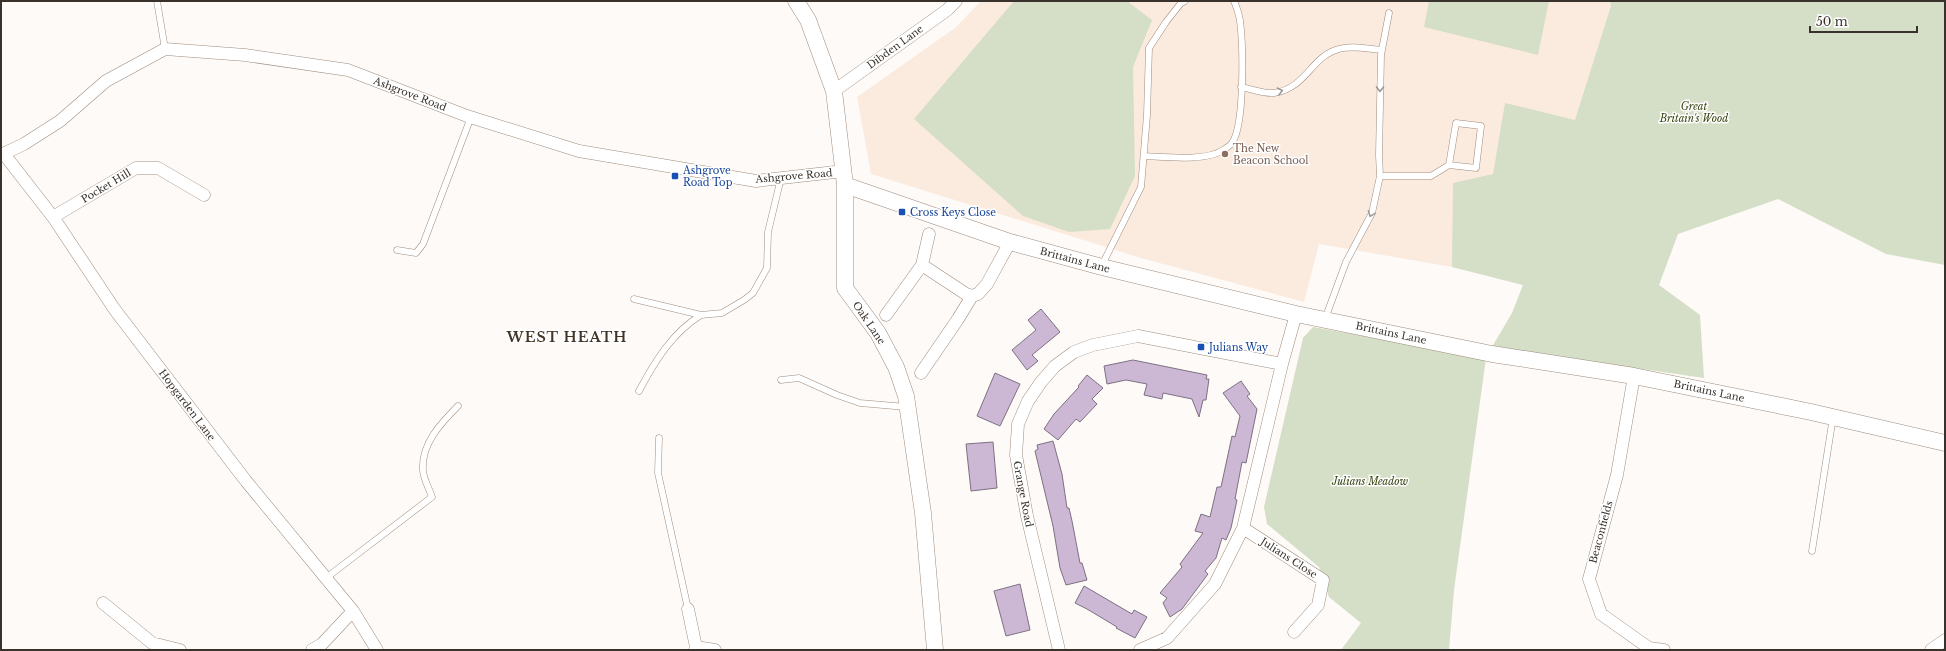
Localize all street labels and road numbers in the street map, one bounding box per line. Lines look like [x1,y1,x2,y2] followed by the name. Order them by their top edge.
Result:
[864,22,926,72] street label: Dibden Lane
[371,74,449,114] street label: Ashgrove Road
[79,166,133,206] street label: Pocket Hill
[754,166,833,186] street label: Ashgrove Road
[1038,244,1112,276] street label: Brittains Lane
[850,299,888,347] street label: Oak Lane
[1354,319,1428,347] street label: Brittains Lane
[156,367,218,444] street label: Hopgarden Lane
[1672,377,1746,405] street label: Brittains Lane
[1010,460,1036,528] street label: Grange Road
[1586,499,1616,565] street label: Beaconfields
[1257,534,1320,581] street label: Julians Close

